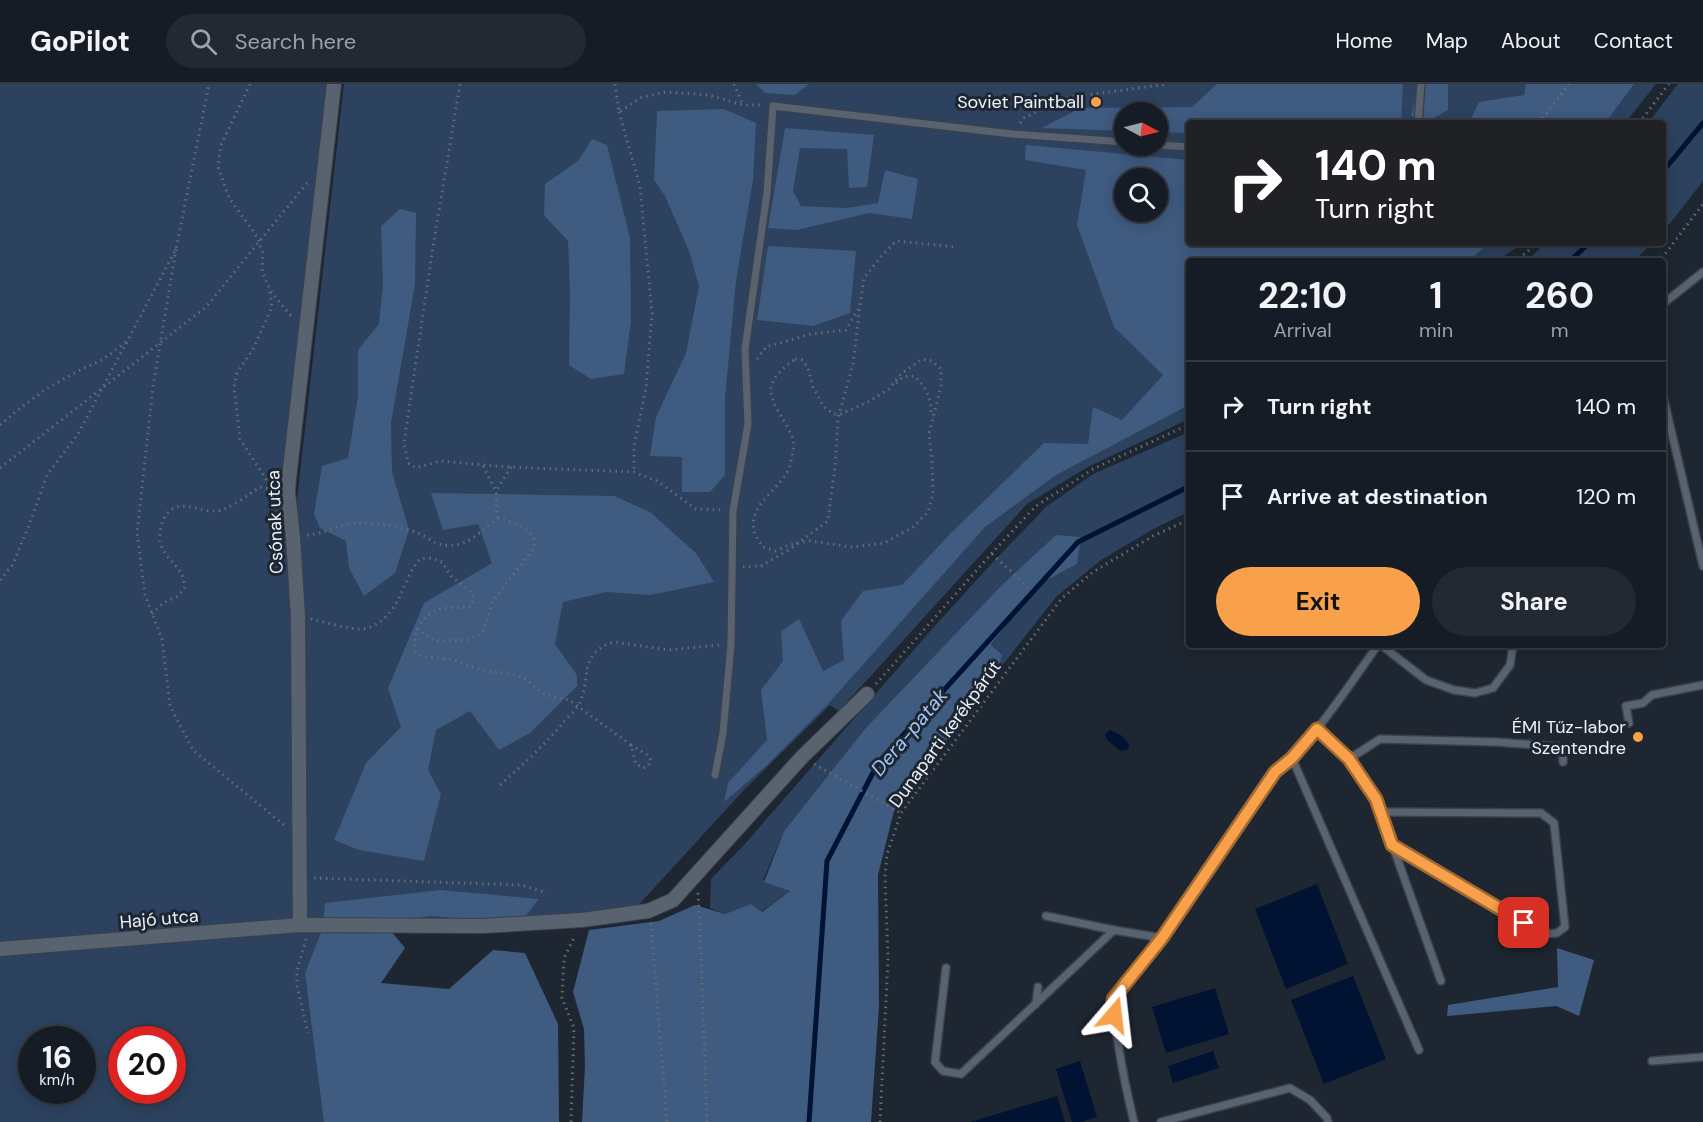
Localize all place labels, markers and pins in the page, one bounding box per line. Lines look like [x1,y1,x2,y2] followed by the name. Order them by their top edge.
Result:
[957,90,1084,114] place label: Soviet Paintball
[1089,95,1103,109] marker: Soviet Paintball
[1512,715,1626,760] place label: ÉMI Tűz-labor Szentendre
[1631,730,1645,744] marker: ÉMI Tűz-labor Szentendre
[1498,897,1549,948] pin

